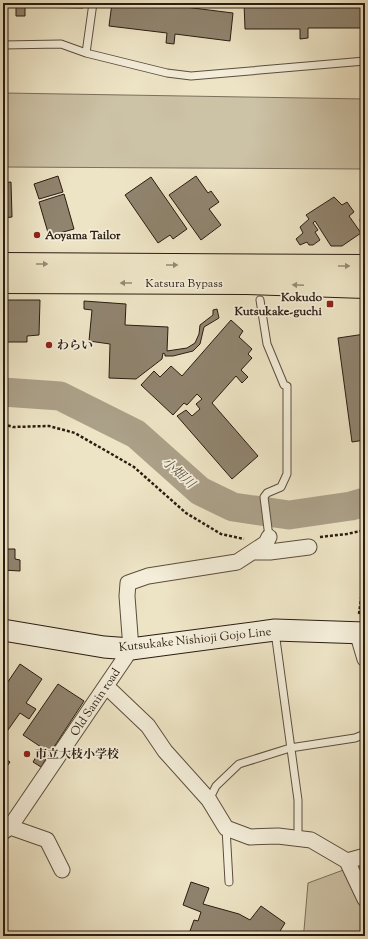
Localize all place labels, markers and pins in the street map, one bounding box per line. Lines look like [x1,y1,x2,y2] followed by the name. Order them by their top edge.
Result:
[44,227,121,245] place label: Aoyama Tailor
[32,230,42,240] marker: Aoyama Tailor
[233,289,323,321] place label: Kokudo Kutsukake-guchi
[325,299,335,309] marker: Kokudo Kutsukake-guchi
[57,337,93,355] place label: わらい
[44,340,54,350] marker: わらい
[35,746,119,764] place label: 市立大枝小学校
[22,749,32,759] marker: 市立大枝小学校

